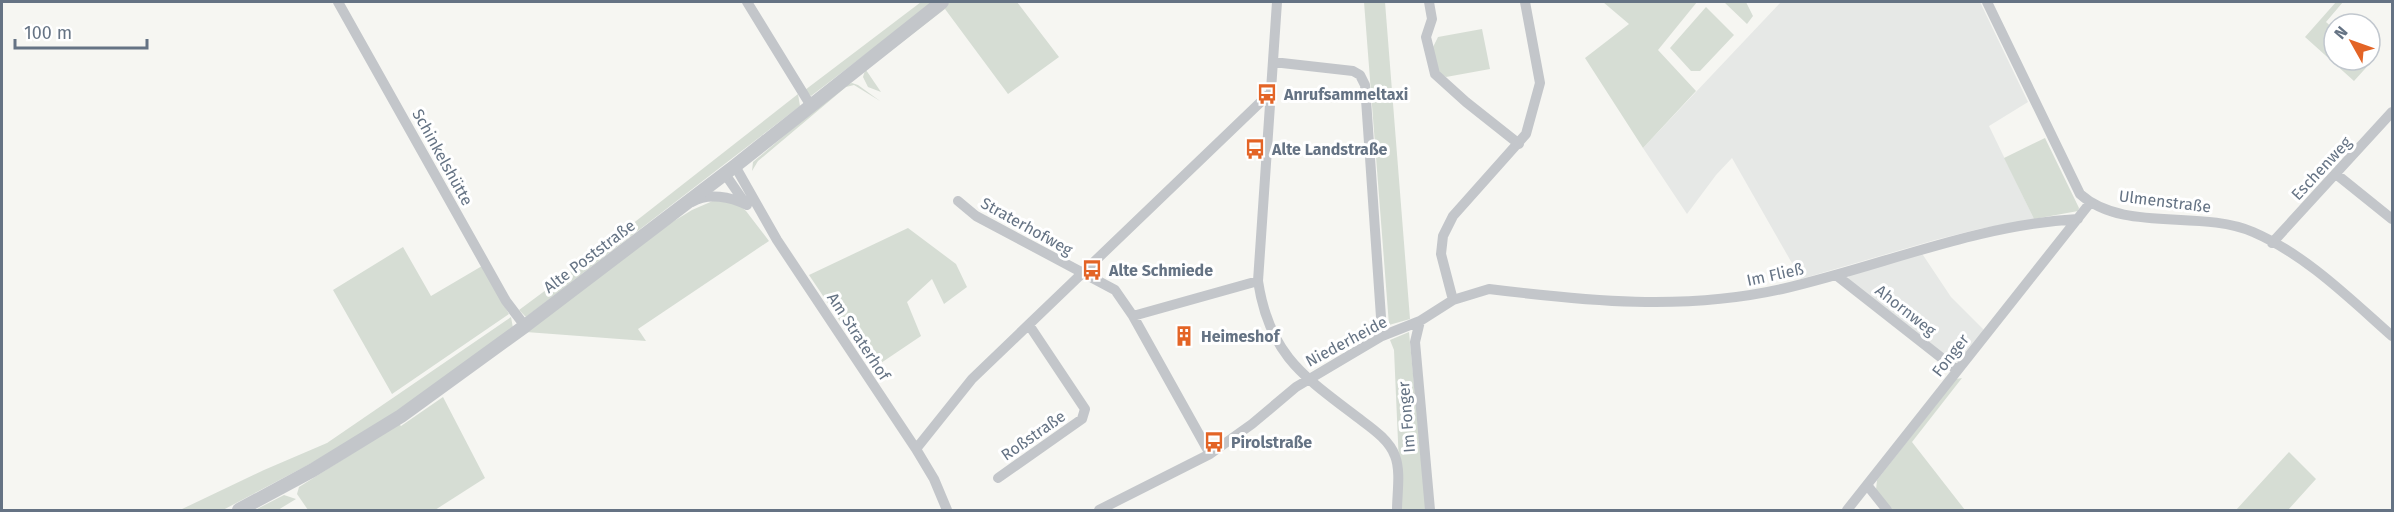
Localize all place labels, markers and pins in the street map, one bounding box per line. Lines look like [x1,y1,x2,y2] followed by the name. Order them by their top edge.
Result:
[1255,82,1279,106] bus stop icon: Anrufsammeltaxi
[1283,85,1408,104] place label: Anrufsammeltaxi
[1243,137,1267,161] bus stop icon: Alte Landstraße
[1271,140,1388,159] place label: Alte Landstraße
[1080,258,1104,282] bus stop icon: Alte Schmiede
[1108,261,1213,280] place label: Alte Schmiede
[1172,324,1196,348] building icon: Heimeshof
[1201,327,1281,346] place label: Heimeshof
[1202,430,1226,454] bus stop icon: Pirolstraße
[1231,433,1312,452] place label: Pirolstraße

